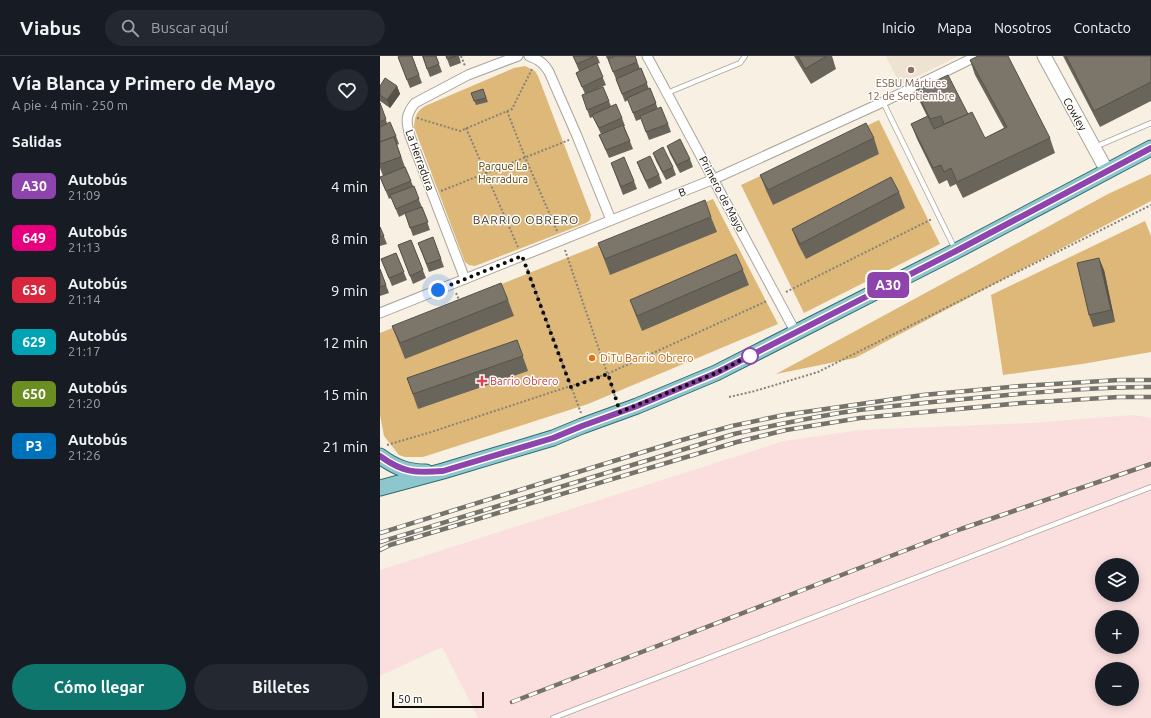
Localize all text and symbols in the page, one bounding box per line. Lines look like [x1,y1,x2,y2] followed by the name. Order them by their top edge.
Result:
[105,10,385,46] search box
[20,17,81,39] text: Viabus
[119,17,141,39] icon: search
[151,19,228,36] text: Buscar aquí
[882,20,915,36] text: Inicio
[937,20,972,36] text: Mapa
[994,20,1051,36] text: Nosotros
[1073,20,1131,36] text: Contacto
[906,65,916,75] marker: ESBU Mártires 12 de Septiembre
[326,69,368,111] button: heart
[12,72,276,94] text: Vía Blanca y Primero de Mayo
[867,77,955,102] place label: ESBU Mártires 12 de Septiembre
[1061,95,1089,133] street label: Cowley
[12,98,128,112] text: A pie · 4 min · 250 m
[403,128,437,192] street label: La Herradura
[12,133,62,150] text: Salidas
[697,154,747,234] street label: Primero de Mayo
[478,160,528,185] park label: Parque La Herradura
[68,171,127,188] text: Autobús
[21,178,47,194] text: A30
[331,178,368,195] text: 4 min
[677,185,687,199] street label: B
[68,188,101,202] text: 21:09
[473,213,579,226] district label: BARRIO OBRERO
[68,223,127,240] text: Autobús
[22,230,46,246] text: 649
[331,230,368,247] text: 8 min
[68,240,101,254] text: 21:13
[865,272,911,298] line badge: A30
[68,275,127,292] text: Autobús
[875,277,901,293] text: A30
[428,280,448,300] your location
[22,282,46,298] text: 636
[331,282,368,299] text: 9 min
[68,292,101,306] text: 21:14
[68,327,127,344] text: Autobús
[22,334,46,350] text: 629
[322,334,368,351] text: 12 min
[68,344,101,358] text: 21:17
[741,347,759,365] unlabelled marker
[600,352,693,364] place label: DiTu Barrio Obrero
[587,353,597,363] marker: DiTu Barrio Obrero
[490,375,558,387] place label: Barrio Obrero
[477,376,487,386] marker: Barrio Obrero
[68,379,127,396] text: Autobús
[22,386,46,402] text: 650
[322,386,368,403] text: 15 min
[68,396,101,410] text: 21:20
[68,431,127,448] text: Autobús
[26,438,42,454] text: P3
[322,438,368,455] text: 21 min
[68,448,101,462] text: 21:26
[1095,558,1139,706] map controls
[1095,558,1139,602] button: layers
[1095,610,1139,654] button: +
[1095,662,1139,706] button: −
[12,664,186,710] button: Cómo llegar
[194,664,368,710] button: Billetes
[392,690,484,709] scale bar
[398,693,422,705] text: 50 m

